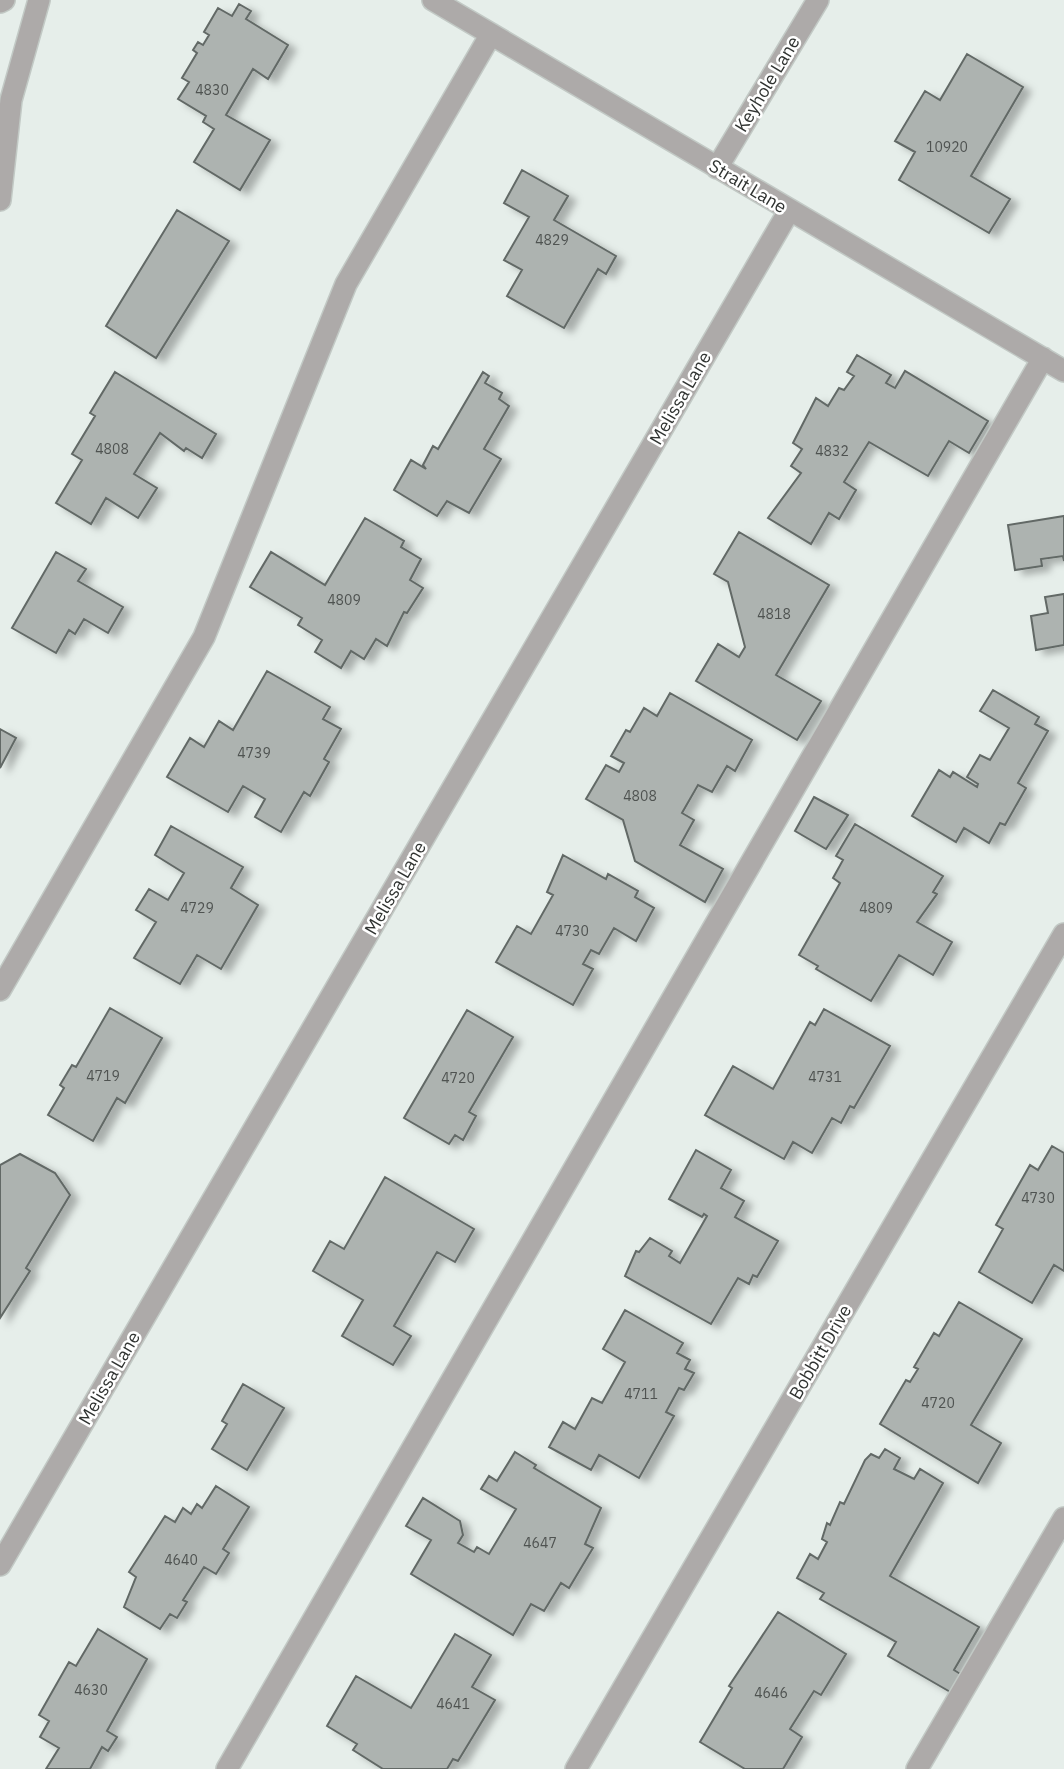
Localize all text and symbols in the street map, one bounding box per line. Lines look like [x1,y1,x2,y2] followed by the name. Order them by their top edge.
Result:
[729,32,805,136] street label: Keyhole Lane
[195,81,229,99] house number: 4830
[926,138,968,156] house number: 10920
[705,154,791,218] street label: Strait Lane
[535,231,569,249] house number: 4829
[644,347,716,449] street label: Melissa Lane
[95,440,129,458] house number: 4808
[815,442,849,460] house number: 4832
[327,591,361,609] house number: 4809
[757,605,791,623] house number: 4818
[237,744,271,762] house number: 4739
[623,787,657,805] house number: 4808
[359,837,431,939] street label: Melissa Lane
[180,899,214,917] house number: 4729
[859,899,893,917] house number: 4809
[555,922,589,940] house number: 4730
[86,1067,120,1085] house number: 4719
[808,1068,842,1086] house number: 4731
[441,1069,475,1087] house number: 4720
[1021,1189,1055,1207] house number: 4730
[784,1300,856,1404] street label: Bobbitt Drive
[73,1327,145,1429] street label: Melissa Lane
[624,1385,658,1403] house number: 4711
[921,1394,955,1412] house number: 4720
[523,1534,557,1552] house number: 4647
[164,1551,198,1569] house number: 4640
[74,1681,108,1699] house number: 4630
[754,1684,788,1702] house number: 4646
[436,1695,470,1713] house number: 4641

